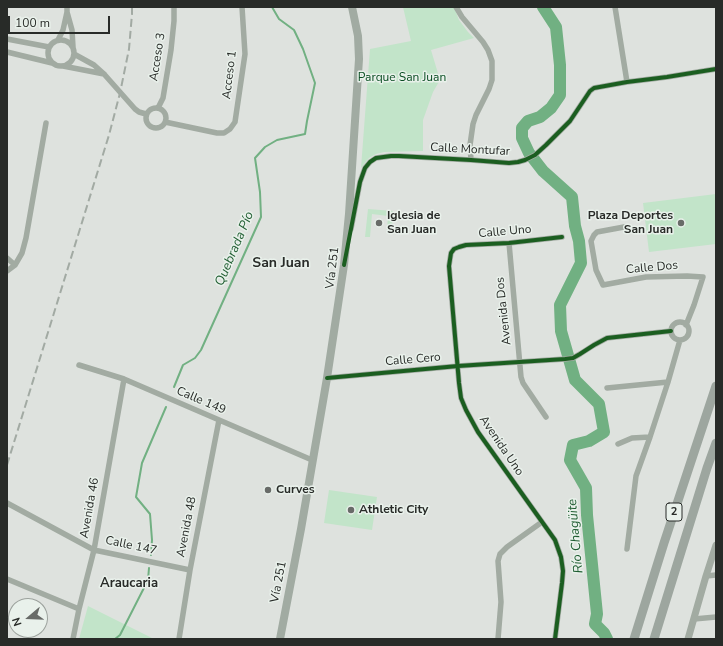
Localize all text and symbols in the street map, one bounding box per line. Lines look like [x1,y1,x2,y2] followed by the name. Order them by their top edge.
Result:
[10,8,112,34] scale bar
[15,15,50,31] text: 100 m
[147,32,169,82] street label: Acceso 3
[220,50,240,100] street label: Acceso 1
[358,71,446,85] park label: Parque San Juan
[430,141,510,159] street label: Calle Montufar
[212,209,258,289] water label: Quebrada Pío
[387,209,440,237] place label: Iglesia de San Juan
[588,209,673,237] place label: Plaza Deportes San Juan
[374,218,384,228] marker: Iglesia de San Juan
[676,218,686,228] marker: Plaza Deportes San Juan
[478,223,532,241] street label: Calle Uno
[323,246,343,290] street label: Vía 251
[252,256,310,272] district label: San Juan
[625,259,679,277] street label: Calle Dos
[493,276,515,346] street label: Avenida Dos
[385,350,441,370] street label: Calle Cero
[174,384,228,418] street label: Calle 149
[476,413,526,479] street label: Avenida Uno
[78,477,102,539] street label: Avenida 46
[276,483,315,497] place label: Curves
[263,485,273,495] marker: Curves
[174,496,200,558] street label: Avenida 48
[565,498,587,574] water label: Río Chagüite
[359,503,428,517] place label: Athletic City
[666,503,682,521] road number: 2
[346,505,356,515] marker: Athletic City
[104,534,158,558] street label: Calle 147
[268,560,290,604] street label: Vía 251
[100,576,158,592] district label: Araucaria
[8,598,48,638] north arrow
[9,615,26,628] text: N

